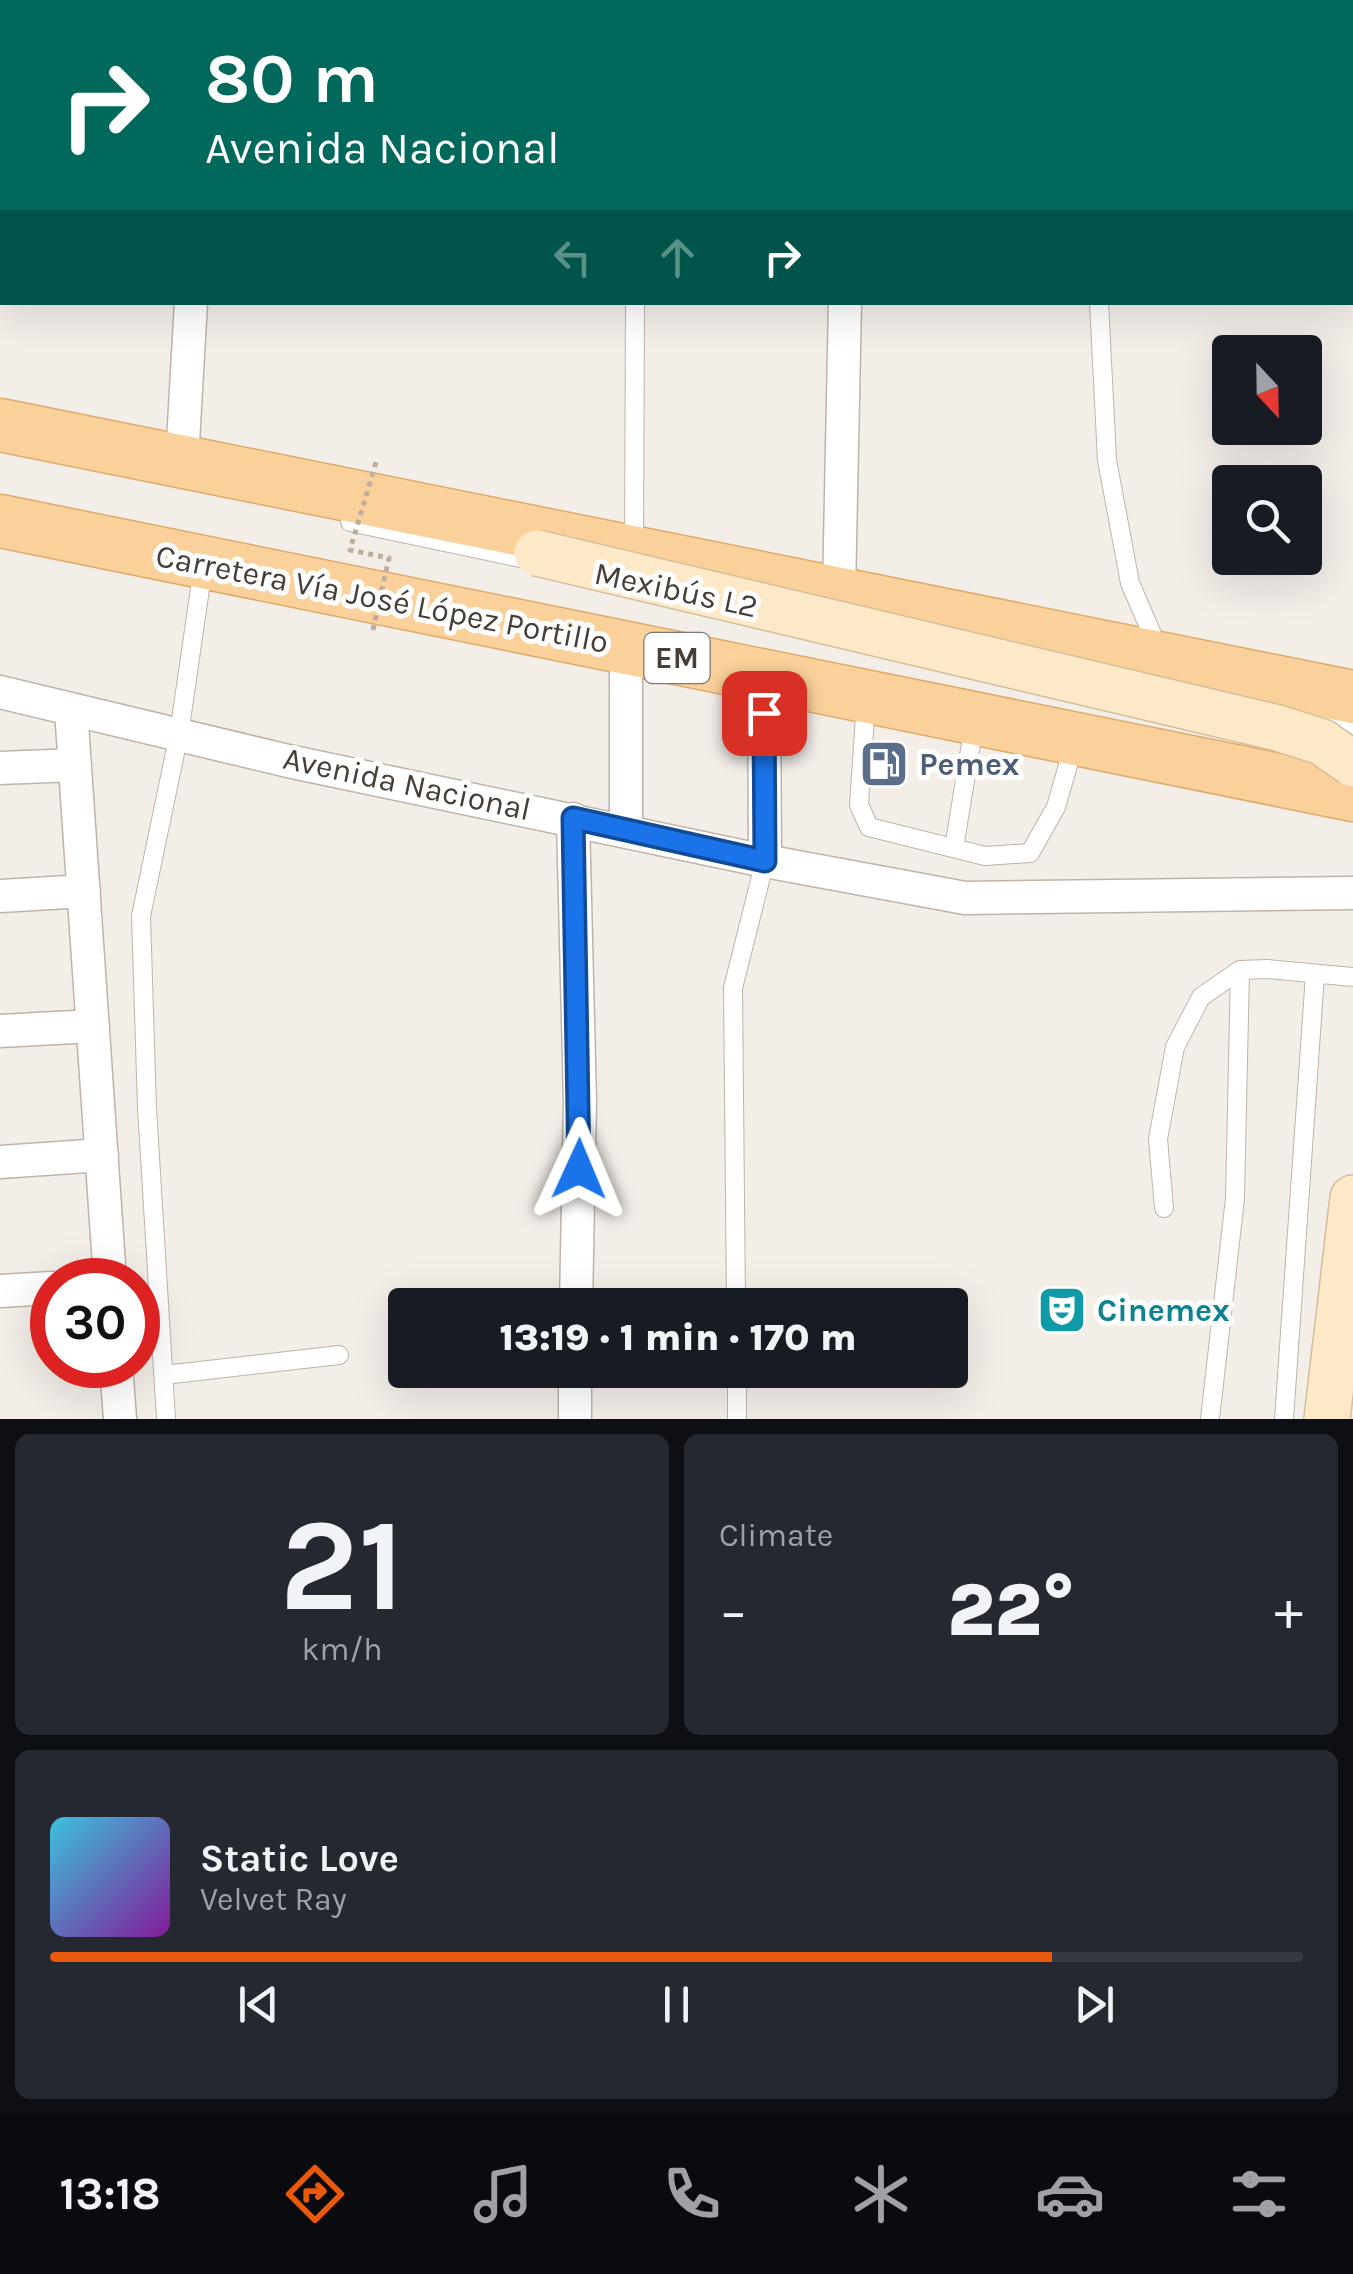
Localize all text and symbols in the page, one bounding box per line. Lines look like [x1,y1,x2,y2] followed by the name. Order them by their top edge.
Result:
[205,38,379,120] text: 80 m
[40,40,170,170] icon: right
[205,122,560,174] text: Avenida Nacional
[545,230,600,285] icon: left
[650,230,705,285] icon: ahead
[755,230,810,285] icon: right
[1212,335,1322,445] north arrow
[1212,335,1322,575] map controls
[1212,465,1322,575] button: search
[153,537,611,661] street label: Carretera Vía José López Portillo
[591,555,761,625] street label: Mexibús L2
[644,633,710,683] road number: EM
[722,671,807,756] pin
[737,686,792,741] icon: arrive
[858,738,910,790] fuel station icon: Pemex
[280,740,534,828] street label: Avenida Nacional
[919,746,1020,783] place label: Pemex
[527,1117,631,1221] position arrow
[30,1258,160,1388] speed limit sign: 30
[1036,1284,1088,1336] theatre icon: Cinemex
[1097,1292,1230,1329] place label: Cinemex
[499,1315,857,1360] text: 13:19 · 1 min · 170 m
[280,1490,405,1642] text: 21
[719,1517,833,1554] text: Climate
[947,1566,1075,1654] text: 22°
[719,1579,748,1643] text: −
[1274,1579,1303,1643] text: +
[301,1631,383,1668] text: km/h
[200,1836,399,1881] text: Static Love
[200,1881,347,1918] text: Velvet Ray
[231,1977,286,2032] icon: previous
[649,1977,704,2032] icon: pause
[1067,1977,1122,2032] icon: next
[280,2159,350,2229] icon: directions
[468,2159,538,2229] icon: music
[657,2159,727,2229] icon: phone
[846,2159,916,2229] icon: climate
[1035,2159,1105,2229] icon: car
[1224,2159,1294,2229] icon: filters
[59,2168,161,2220] text: 13:18

